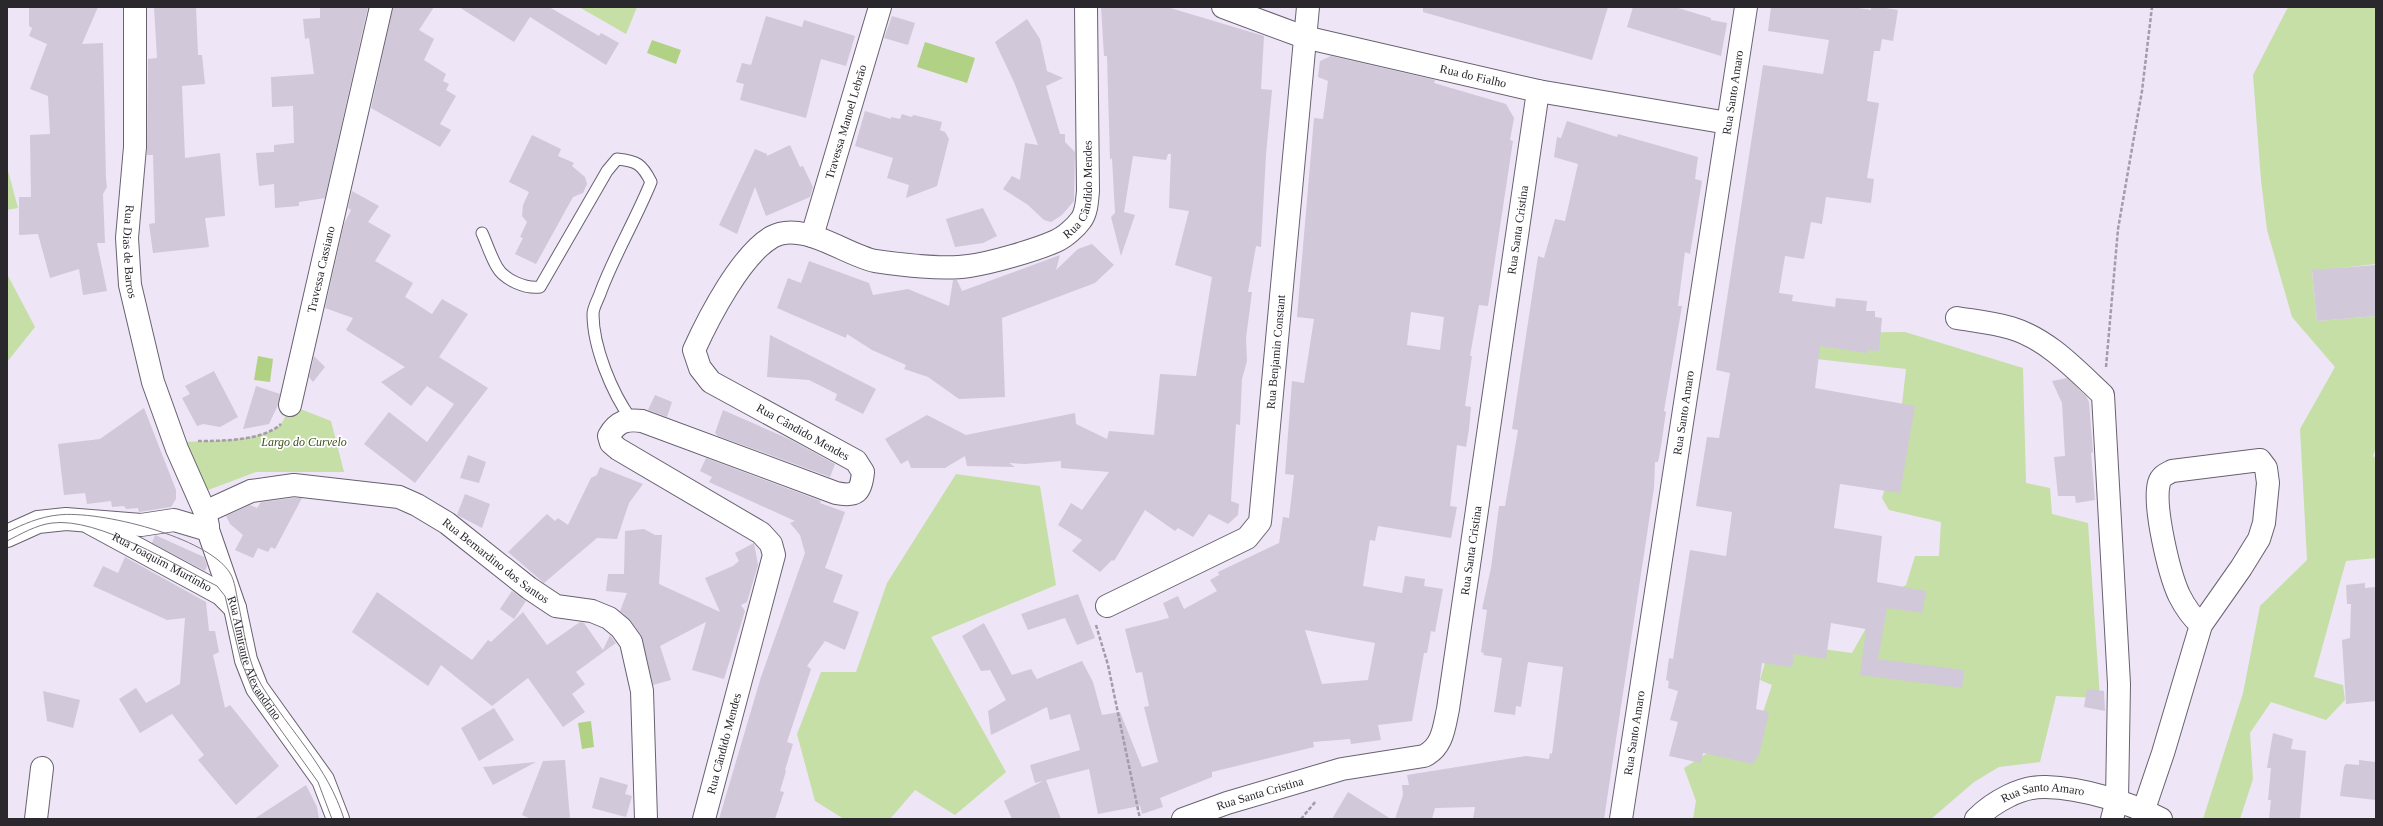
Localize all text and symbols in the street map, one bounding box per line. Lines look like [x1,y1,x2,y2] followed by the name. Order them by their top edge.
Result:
[1719,49,1746,136] street label: Rua Santo Amaro
[1438,62,1508,91] street label: Rua do Fialho
[822,63,870,181] street label: Travessa Manoel Lebrão
[1060,140,1095,242] street label: Rua Cândido Mendes
[1504,184,1531,275] street label: Rua Santa Cristina
[120,204,140,300] street label: Rua Dias de Barros
[304,225,338,314] street label: Travessa Cassiano
[1264,294,1288,410] street label: Rua Benjamin Constant
[1670,370,1697,456] street label: Rua Santo Amaro
[754,401,852,463] street label: Rua Cândido Mendes
[260,435,347,449] park label: Largo do Curvelo
[1458,504,1485,596] street label: Rua Santa Cristina
[440,515,552,607] street label: Rua Bernardino dos Santos
[110,529,214,595] street label: Rua Joaquim Murtinho
[224,594,284,722] street label: Rua Almirante Alexandrino
[1621,690,1648,776] street label: Rua Santo Amaro
[704,691,744,796] street label: Rua Cândido Mendes
[1214,774,1306,813] street label: Rua Santa Cristina
[1998,780,2086,806] street label: Rua Santo Amaro

